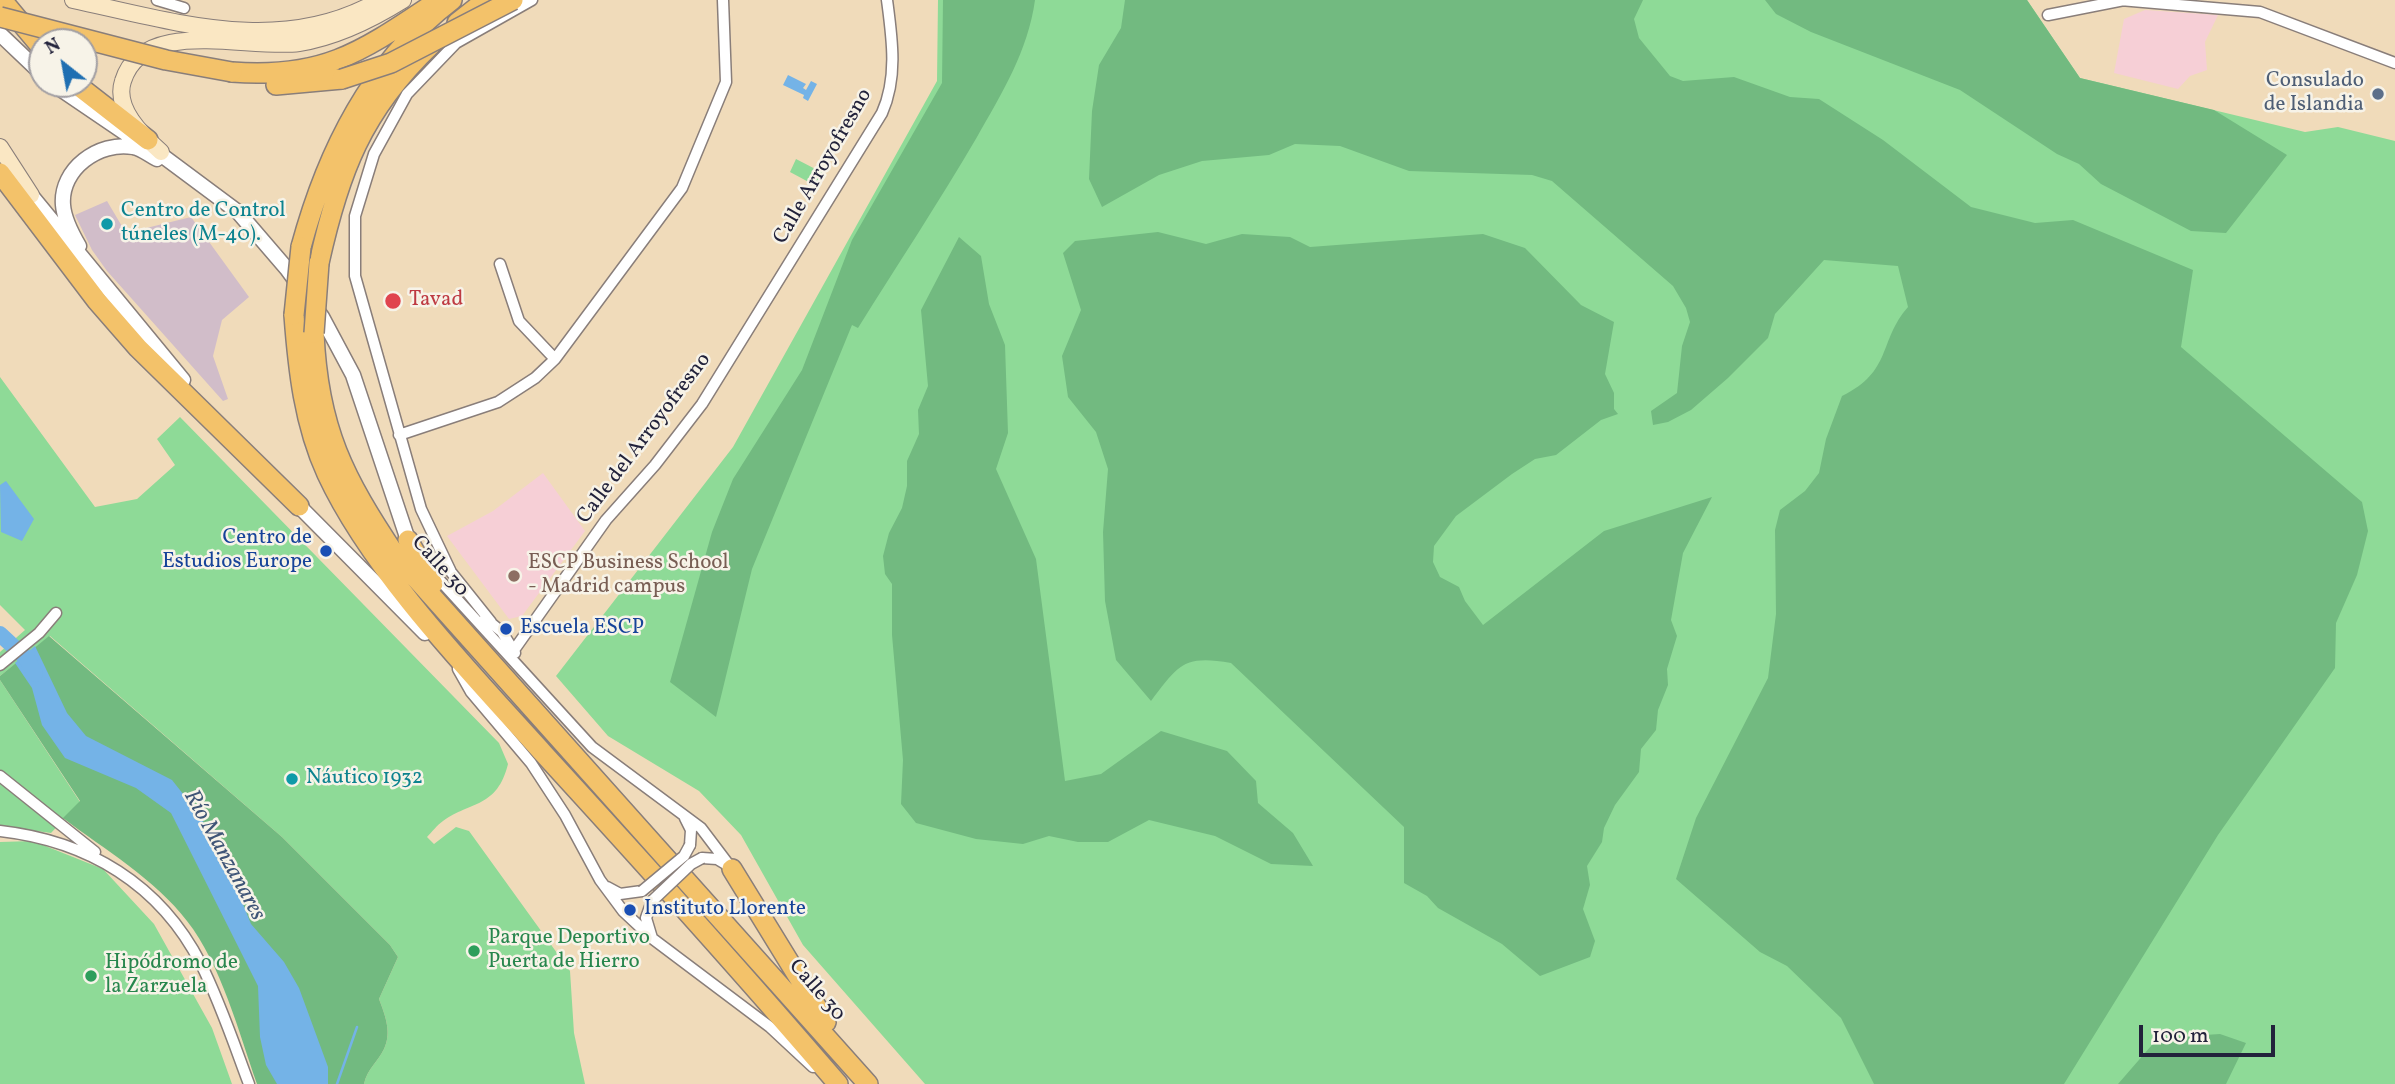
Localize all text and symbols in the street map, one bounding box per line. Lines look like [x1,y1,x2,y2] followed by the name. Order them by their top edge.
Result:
[28,28,98,98] north arrow
[41,32,66,61] text: N
[2264,69,2364,119] place label: Consulado de Islandia
[769,85,879,249] street label: Calle Arroyofresno
[2370,86,2386,102] marker: Consulado de Islandia
[121,199,286,249] place label: Centro de Control túneles (M-40).
[99,216,115,232] marker: Centro de Control túneles (M-40).
[409,288,463,314] place label: Tavad
[383,291,403,311] marker: Tavad
[573,349,717,529] street label: Calle del Arroyofresno
[162,526,312,576] place label: Centro de Estudios Europe
[405,531,473,603] street label: Calle 30
[318,543,334,559] marker: Centro de Estudios Europe
[528,551,729,601] place label: ESCP Business School - Madrid campus
[506,568,522,584] marker: ESCP Business School - Madrid campus
[520,616,644,642] place label: Escuela ESCP
[498,621,514,637] marker: Escuela ESCP
[306,766,423,792] place label: Náutico 1932
[284,771,300,787] marker: Náutico 1932
[176,786,270,926] water label: Río Manzanares
[644,897,806,923] place label: Instituto Llorente
[622,902,638,918] marker: Instituto Llorente
[488,926,650,976] place label: Parque Deportivo Puerta de Hierro
[466,943,482,959] marker: Parque Deportivo Puerta de Hierro
[105,951,238,1001] place label: Hipódromo de la Zarzuela
[782,955,850,1027] street label: Calle 30
[83,968,99,984] marker: Hipódromo de la Zarzuela
[2143,1010,2280,1054] scale bar
[2152,1022,2209,1051] text: 100 m

